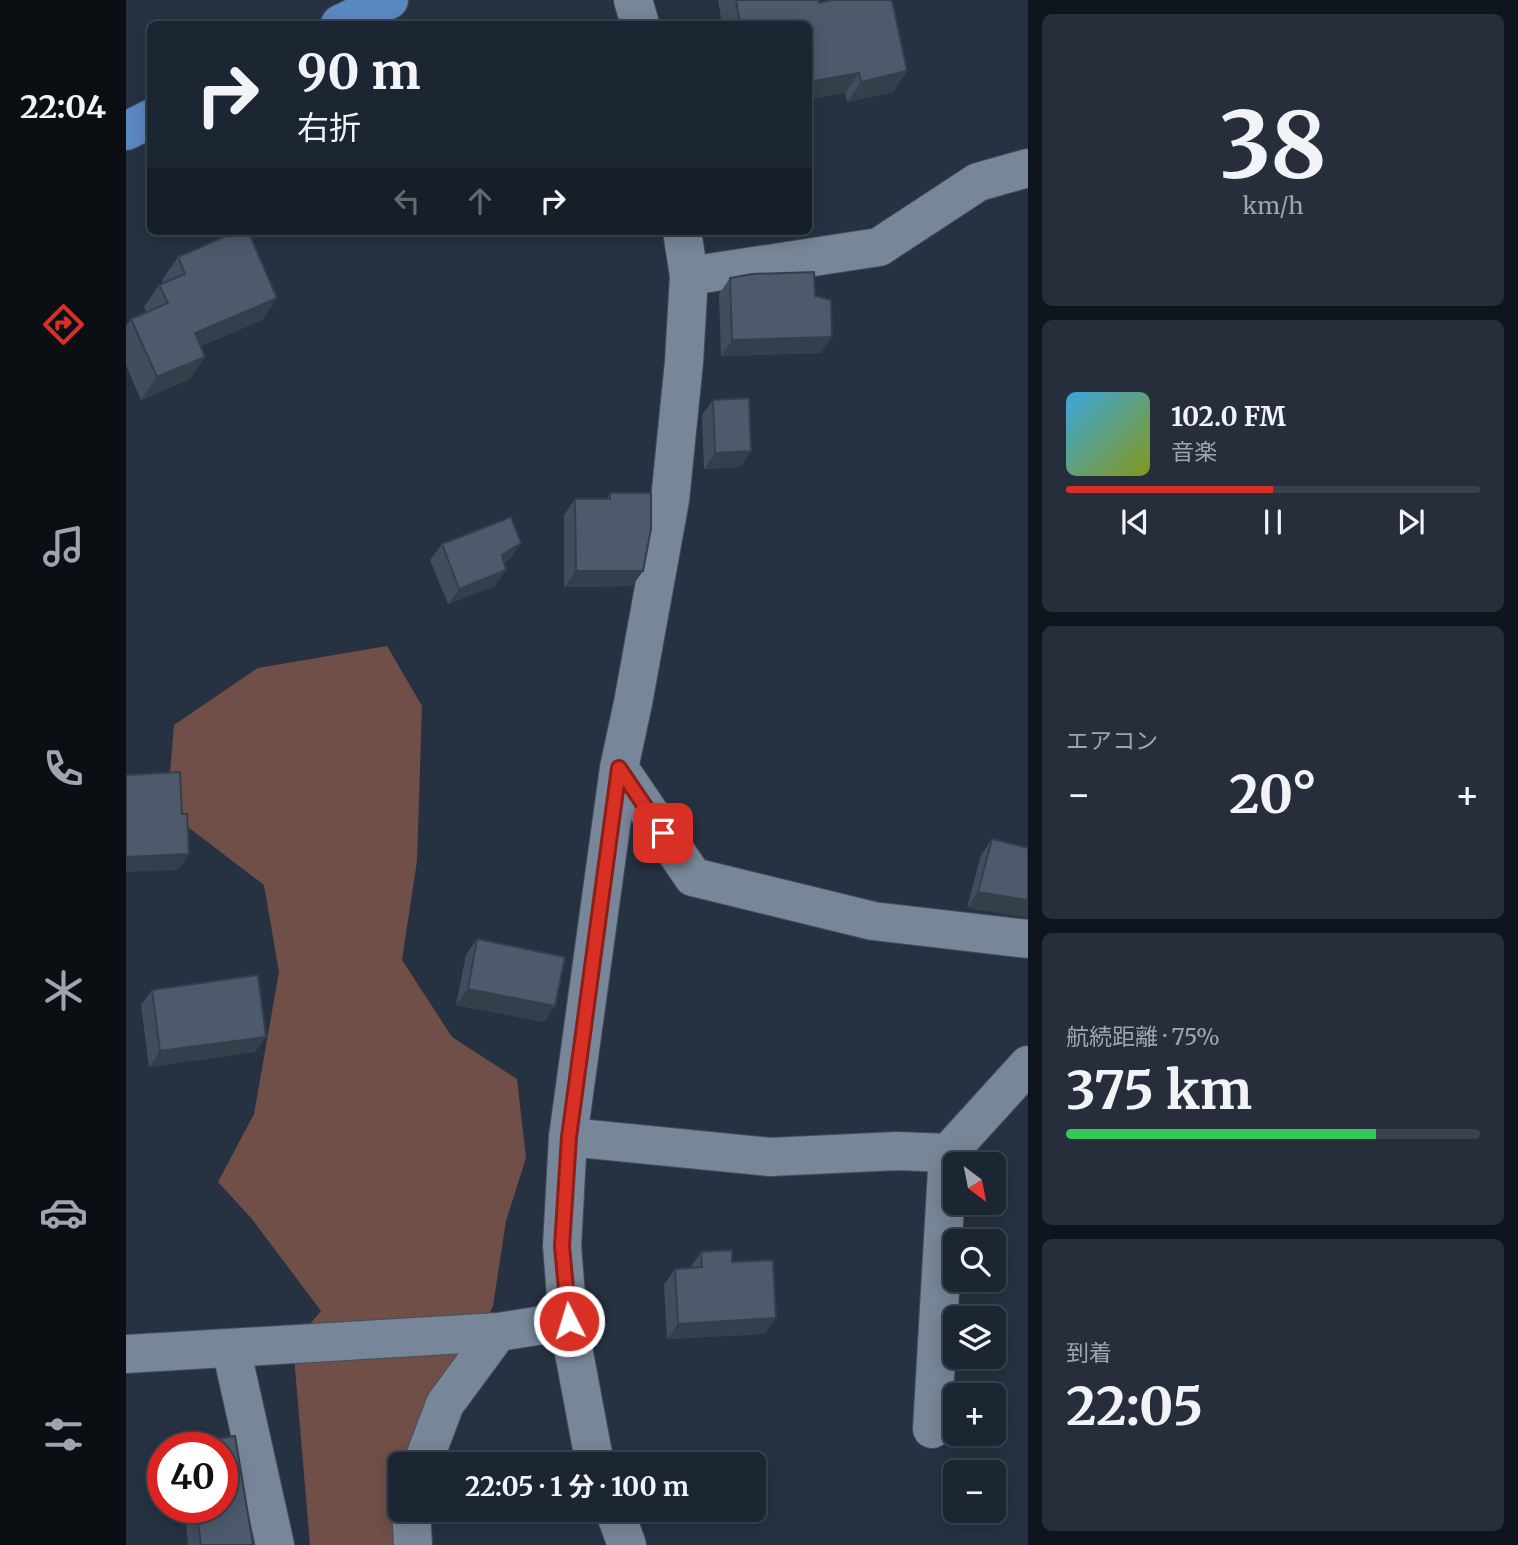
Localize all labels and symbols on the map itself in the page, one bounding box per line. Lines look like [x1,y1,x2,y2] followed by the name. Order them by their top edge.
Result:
[633,803,693,863] pin
[943,1152,1006,1214] north arrow
[532,1284,606,1358] position arrow
[147,1432,238,1523] speed limit sign: 40

